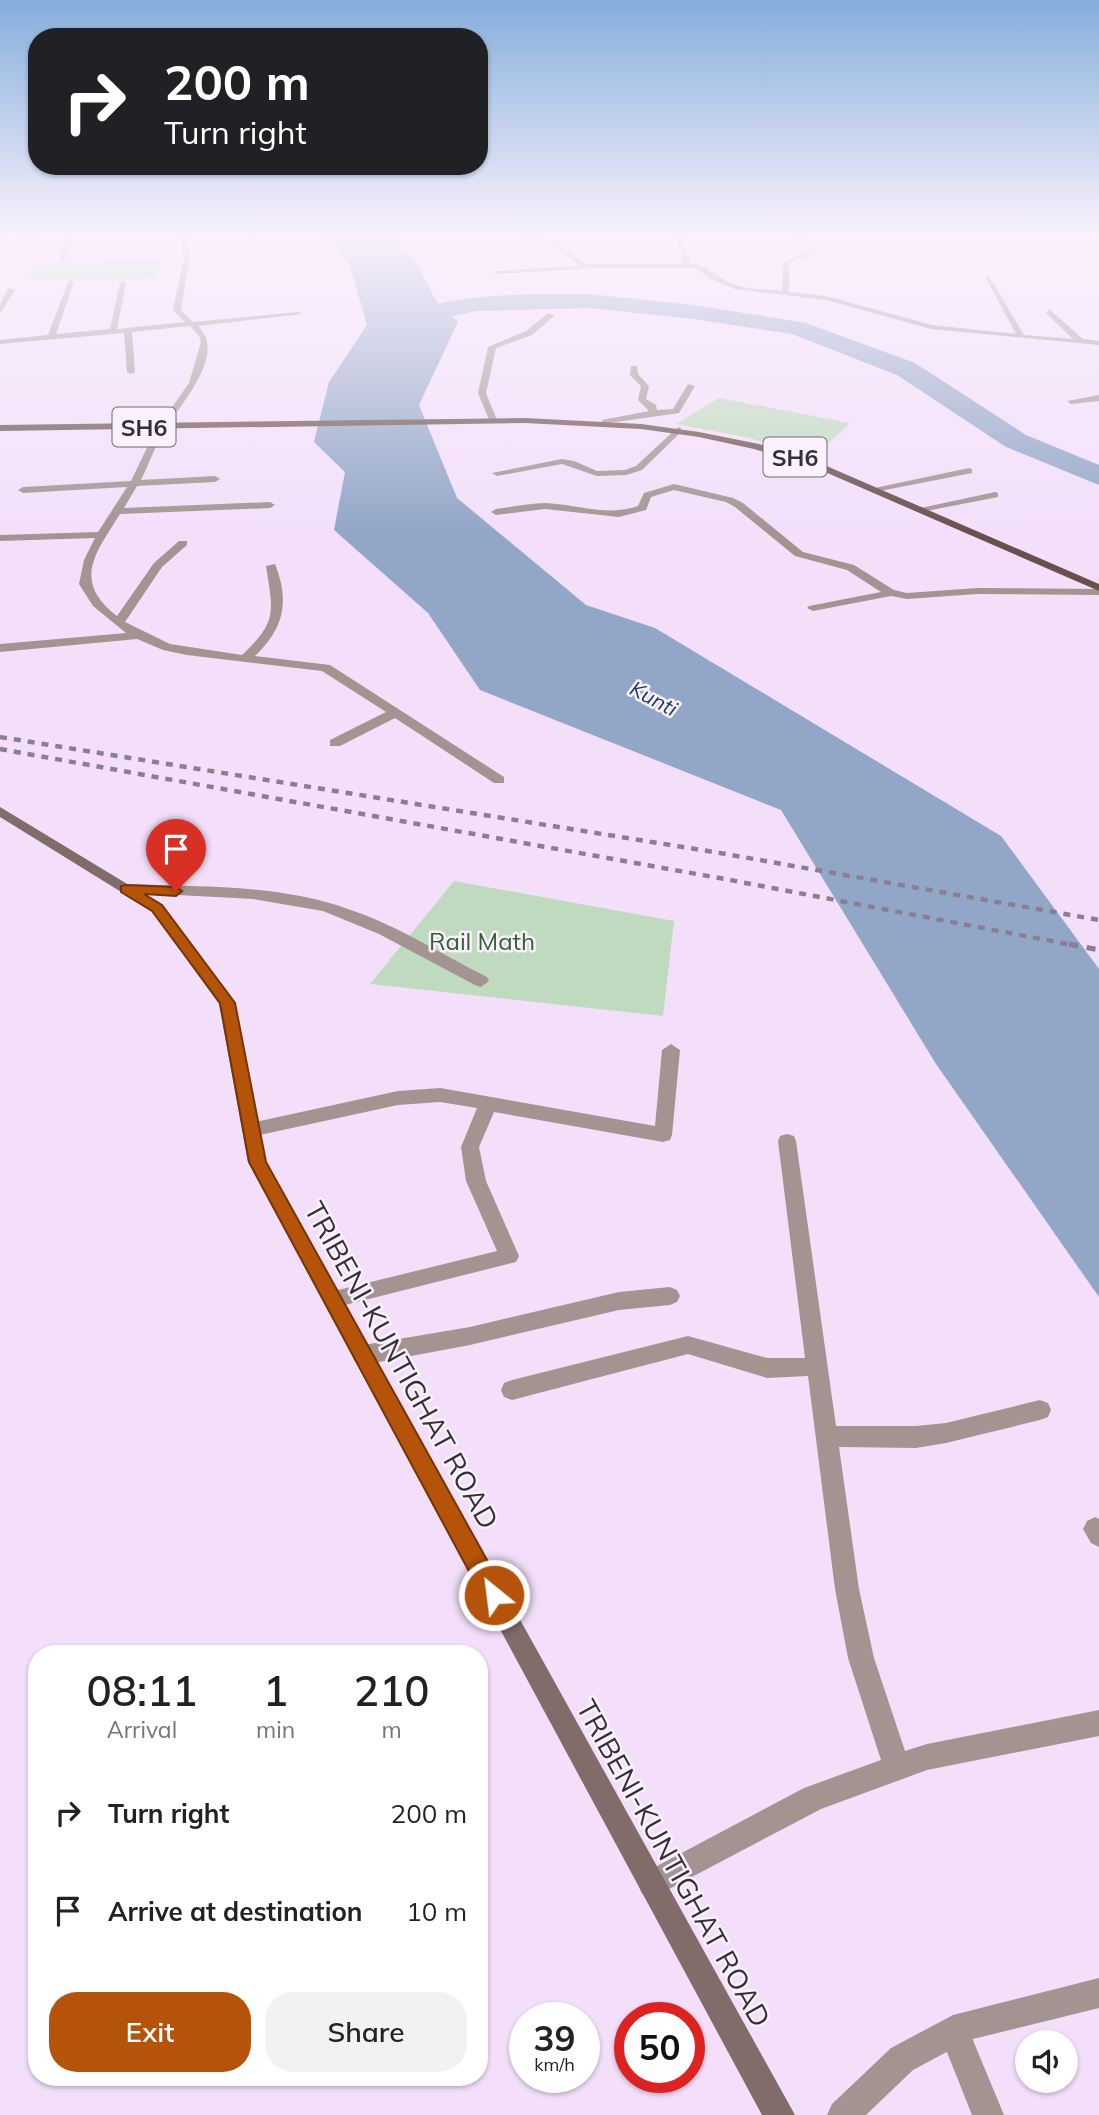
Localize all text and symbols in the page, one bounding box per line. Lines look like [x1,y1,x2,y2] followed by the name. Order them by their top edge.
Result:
[164,51,310,112] text: 200 m
[49,56,140,147] icon: right
[164,112,307,152] text: Turn right
[113,408,176,446] road number: SH6
[764,438,826,477] road number: SH6
[626,675,683,722] water label: Kunti
[146,819,206,891] pin
[157,830,195,868] icon: arrive
[429,926,535,956] park label: Rail Math
[297,1195,507,1535] street label: TRIBENI-KUNTIGHAT ROAD
[457,1558,531,1632] position arrow
[87,1664,197,1717] text: 08:11
[263,1664,288,1717] text: 1
[354,1664,429,1717] text: 210
[569,1693,779,2033] street label: TRIBENI-KUNTIGHAT ROAD
[107,1715,177,1744] text: Arrival
[256,1715,295,1744] text: min
[381,1715,402,1744] text: m
[49,1794,87,1832] icon: right
[108,1797,229,1830] text: Turn right
[391,1797,467,1830] text: 200 m
[49,1892,87,1930] icon: arrive
[108,1895,363,1928] text: Arrive at destination
[406,1895,467,1928] text: 10 m
[49,1992,251,2072] button: Exit
[265,1992,467,2072] button: Share
[614,2002,705,2093] speed limit sign: 50
[533,2016,576,2060] text: 39
[1015,2030,1078,2093] map controls
[1015,2030,1078,2093] button: sound
[534,2053,575,2076] text: km/h

